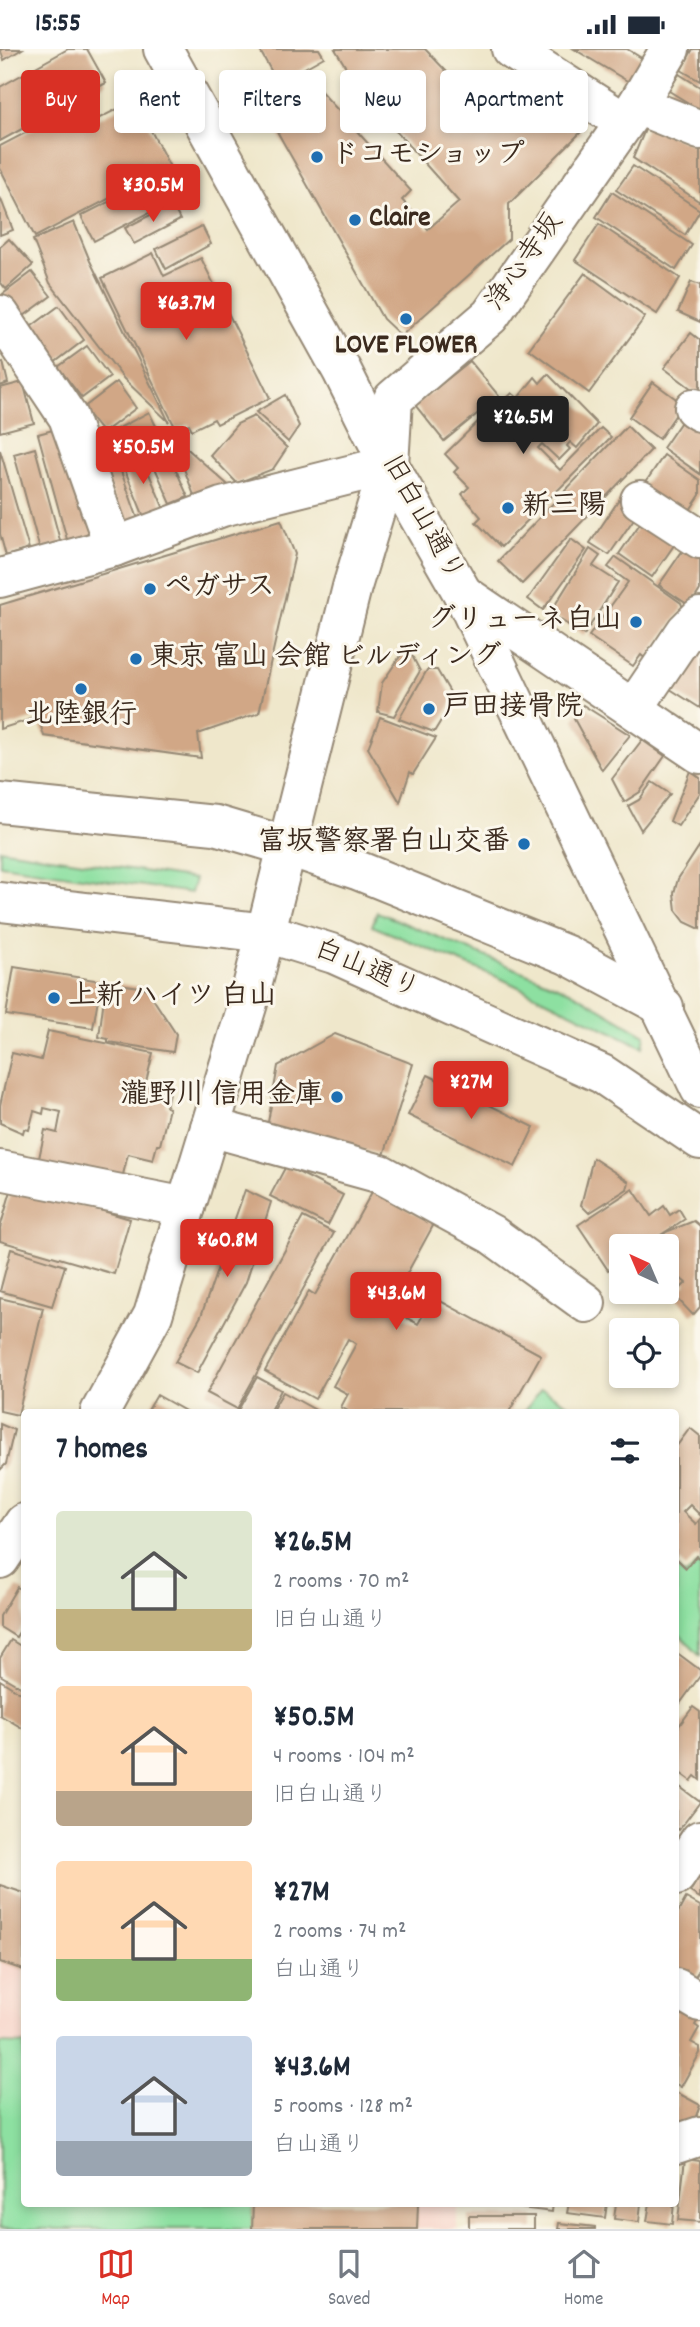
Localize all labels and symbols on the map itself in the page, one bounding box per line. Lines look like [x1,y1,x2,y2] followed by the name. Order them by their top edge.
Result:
[331,137,525,177] place label: ドコモショップ
[309,149,325,165] marker: ドコモショップ
[96,165,210,224] pin: ¥30.5M
[369,200,430,240] place label: Claire
[477,206,575,320] street label: 浄心寺坂
[347,212,363,228] marker: Claire
[129,282,243,342] pin: ¥63.7M
[398,311,414,327] marker: LOVE FLOWER
[335,327,477,367] place label: LOVE FLOWER
[466,397,580,456] pin: ¥26.5M
[86,427,200,486] pin: ¥50.5M
[370,448,472,590] street label: 旧白山通り
[522,488,606,528] place label: 新三陽
[500,500,516,516] marker: 新三陽
[164,569,275,609] place label: ペガサス
[142,581,158,597] marker: ペガサス
[428,602,622,642] place label: グリューネ白山
[628,614,644,630] marker: グリューネ白山
[150,639,501,679] place label: 東京 富山 会館 ビルディング
[128,651,144,667] marker: 東京 富山 会館 ビルディング
[73,681,89,697] marker: 北陸銀行
[443,689,583,729] place label: 戸田接骨院
[25,697,137,737] place label: 北陸銀行
[421,701,437,717] marker: 戸田接骨院
[258,824,510,864] place label: 富坂警察署白山交番
[516,836,532,852] marker: 富坂警察署白山交番
[307,931,425,1011] street label: 白山通り
[68,978,277,1018] place label: 上新 ハイツ 白山
[46,990,62,1006] marker: 上新 ハイツ 白山
[430,1061,512,1121] pin: ¥27M
[121,1077,323,1117] place label: 瀧野川 信用金庫
[329,1089,345,1105] marker: 瀧野川 信用金庫
[170,1219,284,1279] pin: ¥60.8M
[609,1234,679,1304] north arrow
[339,1273,453,1332] pin: ¥43.6M

